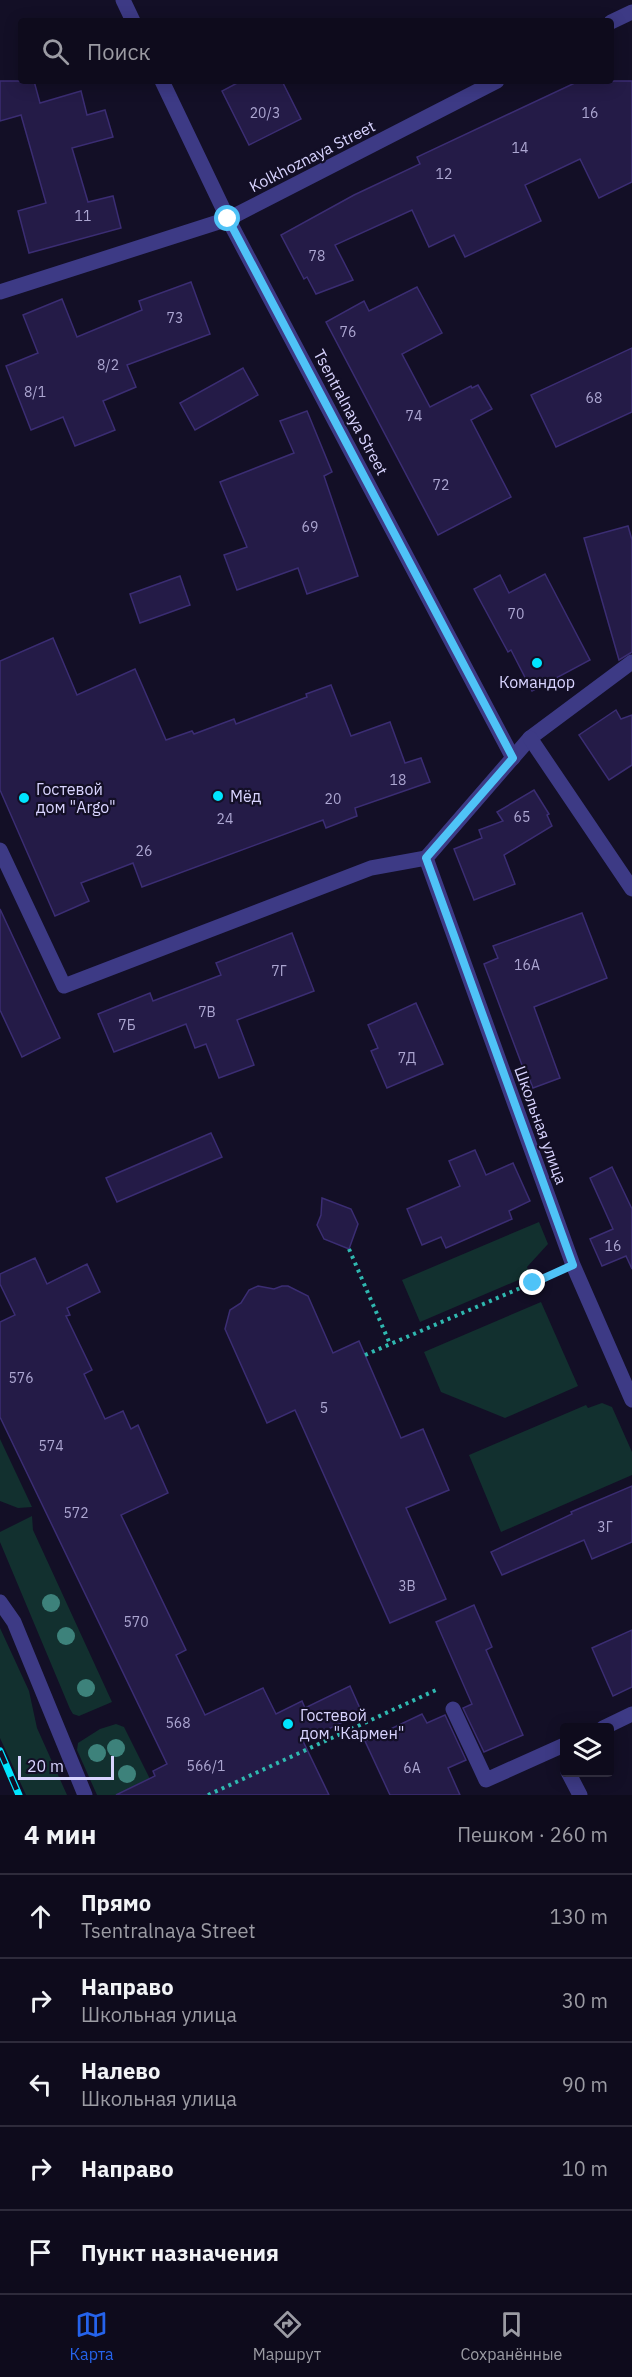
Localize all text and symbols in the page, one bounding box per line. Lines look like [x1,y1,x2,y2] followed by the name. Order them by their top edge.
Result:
[18,18,614,84] search box
[39,35,72,68] icon: search
[87,37,151,66] text: Поиск
[250,104,280,122] house number: 20/3
[582,104,598,122] house number: 16
[246,116,378,196] street label: Kolkhoznaya Street
[512,139,528,157] house number: 14
[436,165,452,183] house number: 12
[214,205,240,231] route start
[75,207,91,225] house number: 11
[309,247,325,265] house number: 78
[167,309,183,327] house number: 73
[340,323,356,341] house number: 76
[309,346,393,478] street label: Tsentralnaya Street
[97,356,119,374] house number: 8/2
[24,383,46,401] house number: 8/1
[586,389,602,407] house number: 68
[406,407,422,425] house number: 74
[433,476,449,494] house number: 72
[302,518,318,536] house number: 69
[508,605,524,623] house number: 70
[530,656,544,670] marker: Командор
[499,672,575,692] place label: Командор
[390,771,406,789] house number: 18
[36,779,116,817] place label: Гостевой дом "Argo"
[230,786,262,806] place label: Мёд
[211,789,225,803] marker: Мёд
[325,790,341,808] house number: 20
[17,791,31,805] marker: Гостевой дом "Argo"
[514,808,530,826] house number: 65
[217,810,233,828] house number: 24
[136,842,152,860] house number: 26
[514,956,540,974] house number: 16А
[271,962,287,980] house number: 7Г
[198,1003,216,1021] house number: 7В
[118,1016,136,1034] house number: 7Б
[398,1049,416,1067] house number: 7Д
[510,1063,572,1187] street label: Школьная улица
[605,1237,621,1255] house number: 16
[519,1269,545,1295] route end
[8,1369,34,1387] house number: 576
[320,1399,328,1417] house number: 5
[38,1437,64,1455] house number: 574
[63,1504,89,1522] house number: 572
[597,1518,613,1536] house number: 3Г
[398,1577,416,1595] house number: 3В
[123,1613,149,1631] house number: 570
[300,1705,405,1743] place label: Гостевой дом "Кармен"
[165,1714,191,1732] house number: 568
[281,1717,295,1731] marker: Гостевой дом "Кармен"
[560,1723,614,1777] map controls
[560,1723,614,1777] button: layers
[18,1753,114,1780] scale bar
[27,1756,64,1776] text: 20 m
[187,1757,225,1775] house number: 566/1
[403,1759,421,1777] house number: 6А
[24,1817,96,1851] text: 4 мин
[457,1821,608,1848] text: Пешком · 260 m
[81,1888,151,1917] text: Прямо
[24,1900,57,1933] icon: ahead
[550,1903,608,1930] text: 130 m
[81,1917,255,1944] text: Tsentralnaya Street
[81,1972,174,2001] text: Направо
[24,1984,57,2017] icon: right
[562,1987,608,2014] text: 30 m
[81,2001,237,2028] text: Школьная улица
[81,2056,160,2085] text: Налево
[24,2068,57,2101] icon: left
[562,2071,608,2098] text: 90 m
[81,2085,237,2112] text: Школьная улица
[24,2152,57,2185] icon: right
[81,2154,174,2183] text: Направо
[562,2155,608,2182] text: 10 m
[24,2236,57,2269] icon: arrive
[81,2238,279,2267] text: Пункт назначения
[70,2308,114,2364] tab: Карта
[253,2308,321,2364] tab: Маршрут
[460,2308,562,2364] tab: Сохранённые

